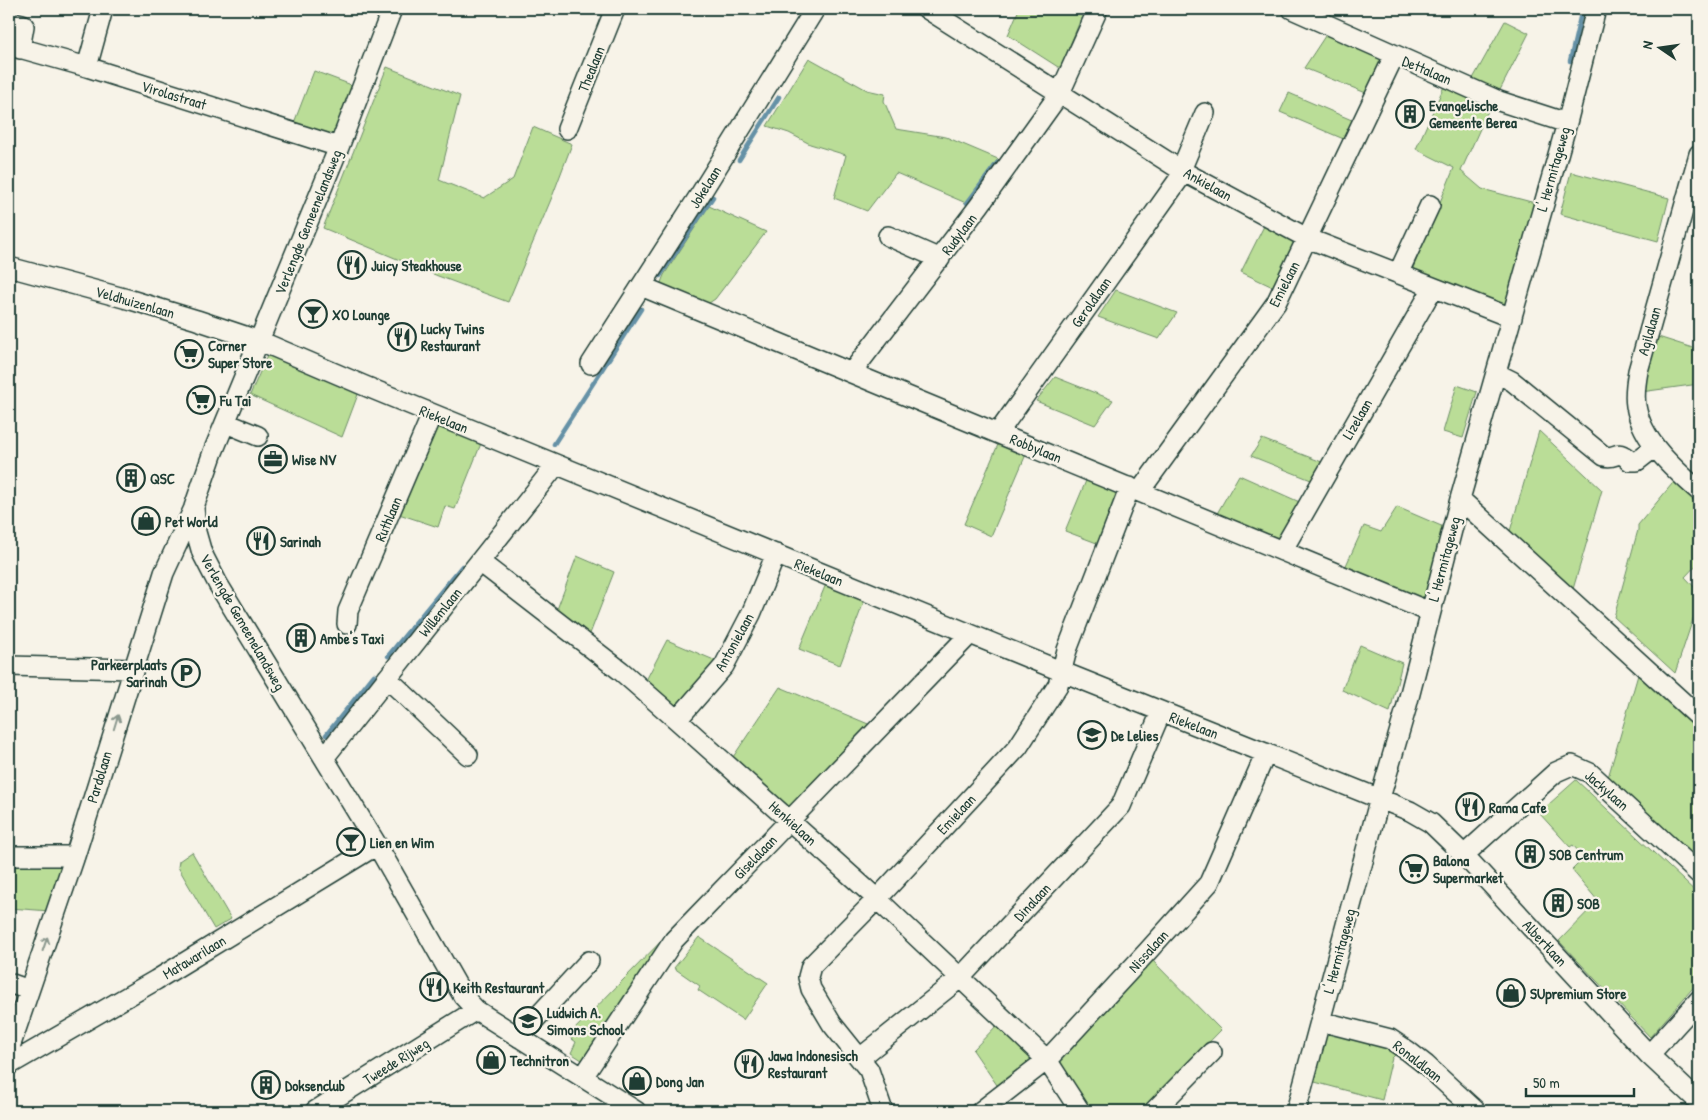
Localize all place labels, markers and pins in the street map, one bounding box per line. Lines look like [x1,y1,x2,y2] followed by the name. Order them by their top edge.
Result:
[1429,95,1517,133] place label: Evangelische Gemeente Berea
[1395,99,1425,129] building icon: Evangelische Gemeente Berea
[337,250,367,280] restaurant icon: Juicy Steakhouse
[371,255,462,277] place label: Juicy Steakhouse
[298,299,328,329] bar icon: XO Lounge
[332,304,390,326] place label: XO Lounge
[421,318,485,356] place label: Lucky Twins Restaurant
[387,322,417,352] restaurant icon: Lucky Twins Restaurant
[208,335,272,374] place label: Corner Super Store
[174,339,204,369] supermarket icon: Corner Super Store
[186,385,216,415] supermarket icon: Fu Tai
[219,390,251,411] place label: Fu Tai
[258,444,288,474] office icon: Wise NV
[292,449,337,470] place label: Wise NV
[116,463,146,493] building icon: QSC
[150,468,175,489] place label: QSC
[131,506,161,536] shop icon: Pet World
[165,511,218,532] place label: Pet World
[246,526,276,556] restaurant icon: Sarinah
[280,531,322,552] place label: Sarinah
[286,623,316,653] building icon: Ambe's Taxi
[320,628,384,649] place label: Ambe's Taxi
[91,654,168,692] place label: Parkeerplaats Sarinah
[171,658,201,688] parking icon: Parkeerplaats Sarinah
[1077,720,1107,750] school or university icon: De Lelies
[1111,725,1158,746] place label: De Lelies
[1455,792,1485,822] restaurant icon: Rama Cafe
[1489,797,1547,818] place label: Rama Cafe
[336,827,366,857] bar icon: Lien en Wim
[370,832,434,853] place label: Lien en Wim
[1515,839,1545,869] building icon: SOB Centrum
[1549,844,1623,865] place label: SOB Centrum
[1433,850,1504,889] place label: Balona Supermarket
[1399,854,1429,884] supermarket icon: Balona Supermarket
[1543,888,1573,918] building icon: SOB
[1577,893,1600,914] place label: SOB
[419,972,449,1002] restaurant icon: Keith Restaurant
[453,977,545,998] place label: Keith Restaurant
[1496,978,1526,1008] shop icon: SUpremium Store
[1530,983,1626,1005] place label: SUpremium Store
[547,1002,626,1040] place label: Ludwich A. Simons School
[513,1006,543,1036] school or university icon: Ludwich A. Simons School
[476,1045,506,1075] shop icon: Technitron
[768,1045,858,1083] place label: Jawa Indonesisch Restaurant
[734,1049,764,1079] restaurant icon: Jawa Indonesisch Restaurant
[509,1050,569,1071] place label: Technitron
[622,1066,652,1096] shop icon: Dong Jan
[251,1070,281,1100] building icon: Doksenclub
[656,1071,705,1093] place label: Dong Jan
[285,1075,345,1096] place label: Doksenclub

